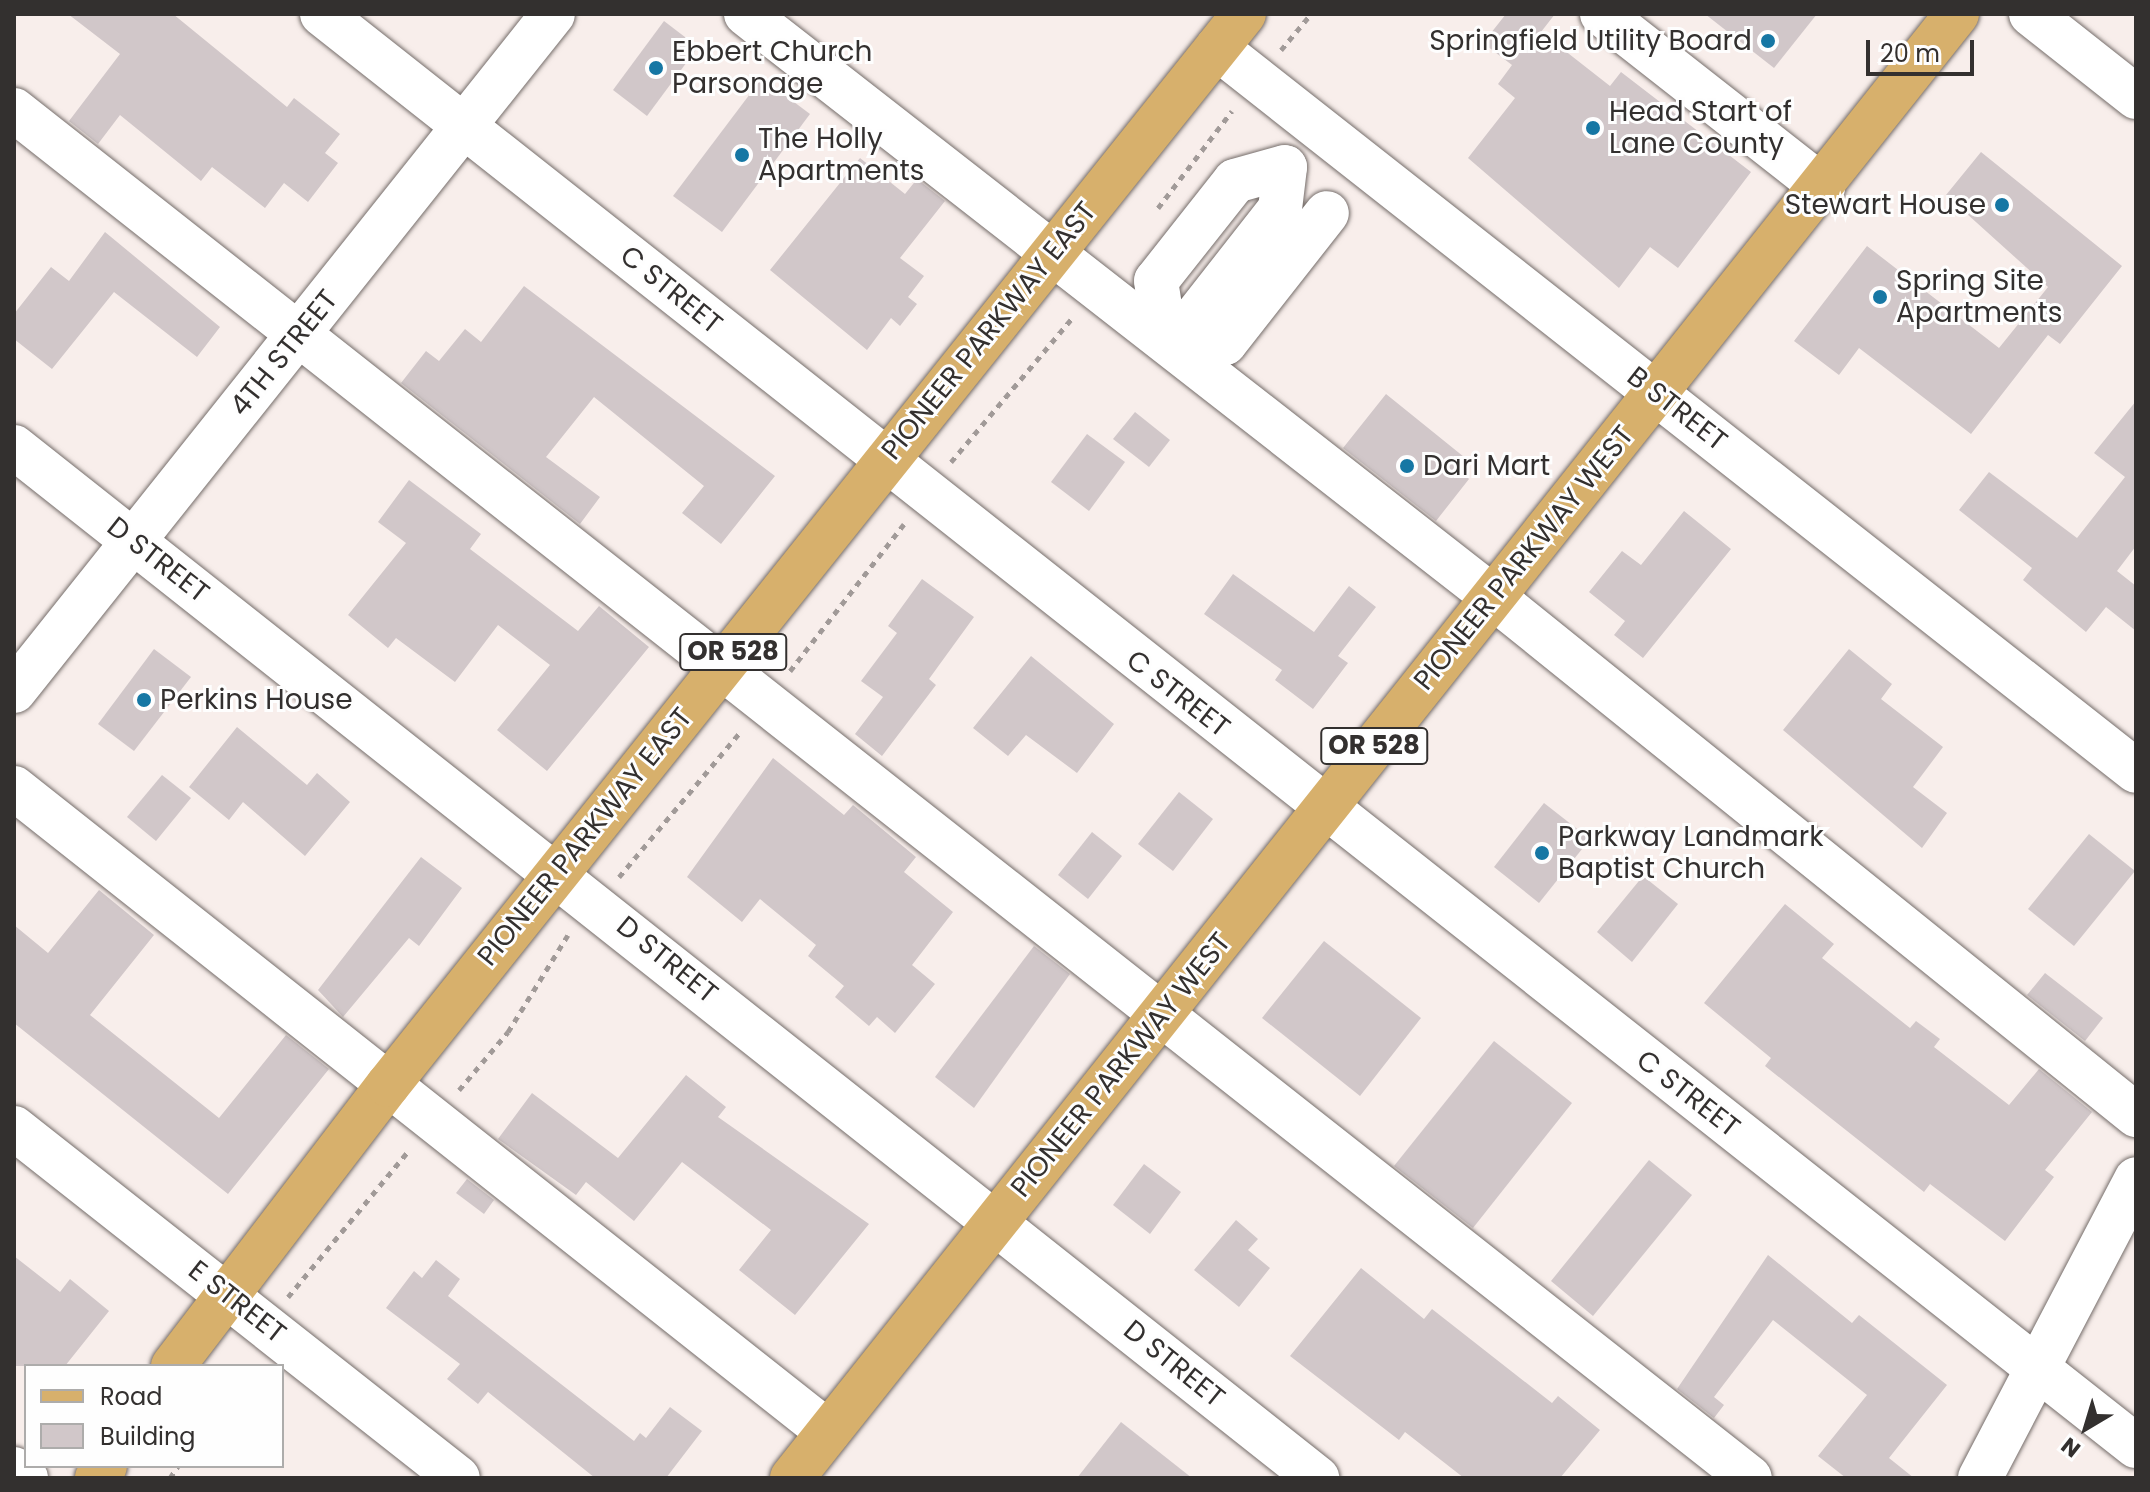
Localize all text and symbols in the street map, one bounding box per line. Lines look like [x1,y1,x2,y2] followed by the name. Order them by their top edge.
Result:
[1429,24,1752,58] place label: Springfield Utility Board
[1870,24,1978,74] scale bar
[1759,32,1777,50] marker: Springfield Utility Board
[672,35,873,101] place label: Ebbert Church Parsonage
[1880,37,1940,70] text: 20 m
[647,59,665,77] marker: Ebbert Church Parsonage
[1609,95,1792,161] place label: Head Start of Lane County
[1584,119,1602,137] marker: Head Start of Lane County
[758,122,924,188] place label: The Holly Apartments
[733,146,751,164] marker: The Holly Apartments
[1785,188,1986,222] place label: Stewart House
[875,195,1103,467] street label: PIONEER PARKWAY EAST
[1993,196,2011,214] marker: Stewart House
[613,239,729,341] street label: C STREET
[1896,264,2062,330] place label: Spring Site Apartments
[223,283,345,423] street label: 4TH STREET
[1871,288,1889,306] marker: Spring Site Apartments
[1621,360,1733,458] street label: B STREET
[1407,419,1641,697] street label: PIONEER PARKWAY WEST
[1423,449,1550,483] place label: Dari Mart
[1398,457,1416,475] marker: Dari Mart
[100,510,216,610] street label: D STREET
[679,630,787,674] road number: OR 528
[1120,643,1236,745] street label: C STREET
[160,683,353,717] place label: Perkins House
[135,691,153,709] marker: Perkins House
[471,701,699,973] street label: PIONEER PARKWAY EAST
[1320,724,1428,768] road number: OR 528
[1558,820,1824,886] place label: Parkway Landmark Baptist Church
[1533,844,1551,862] marker: Parkway Landmark Baptist Church
[610,909,724,1011] street label: D STREET
[1004,926,1238,1204] street label: PIONEER PARKWAY WEST
[1630,1043,1746,1145] street label: C STREET
[182,1254,292,1350] street label: E STREET
[1117,1313,1231,1415] street label: D STREET
[24,1364,284,1468] legend
[100,1380,162,1413] text: Road
[2046,1388,2126,1468] north arrow
[100,1420,196,1453] text: Building
[2055,1430,2087,1465] text: N

